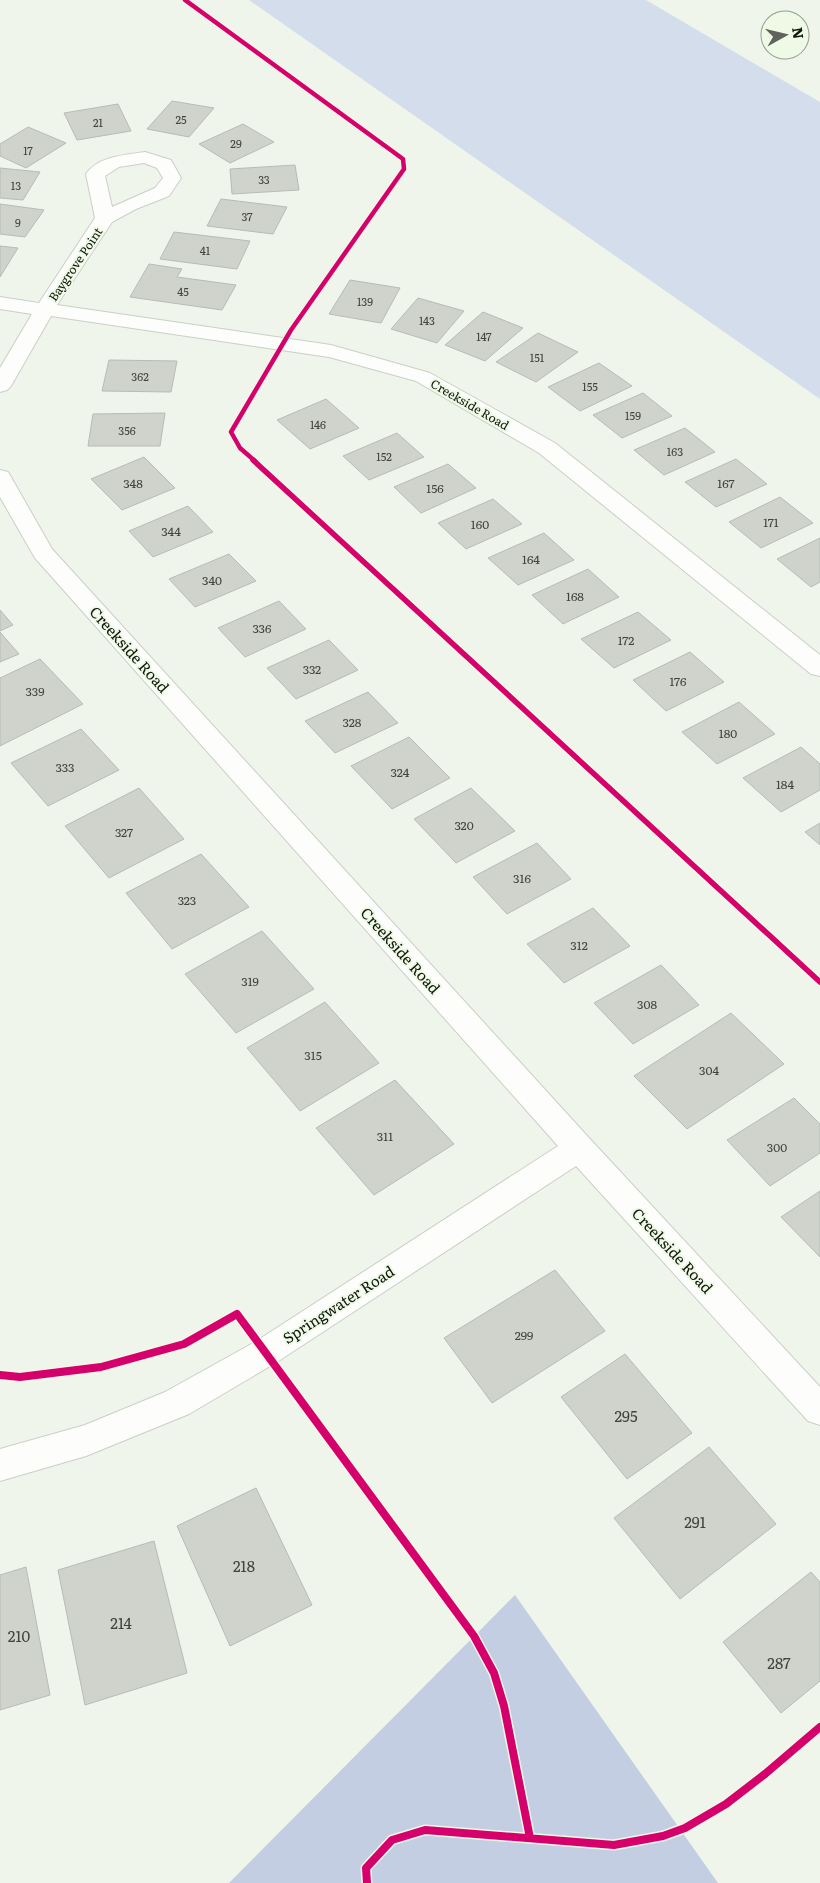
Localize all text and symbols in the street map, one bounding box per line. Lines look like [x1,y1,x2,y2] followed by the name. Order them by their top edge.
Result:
[760,10,810,60] north arrow
[788,26,810,41] text: N
[175,111,187,127] house number: 25
[93,114,104,130] house number: 21
[230,135,242,151] house number: 29
[23,142,33,158] house number: 17
[258,171,270,187] house number: 33
[11,177,21,193] house number: 13
[241,208,253,224] house number: 37
[15,214,21,230] house number: 9
[44,223,106,305] street label: Baygrove Point
[200,242,211,258] house number: 41
[177,283,189,299] house number: 45
[357,293,373,309] house number: 139
[419,312,435,328] house number: 143
[476,328,492,344] house number: 147
[530,349,545,365] house number: 151
[131,368,149,384] house number: 362
[427,374,513,434] street label: Creekside Road
[582,378,598,394] house number: 155
[625,407,641,423] house number: 159
[310,416,326,432] house number: 146
[118,422,136,438] house number: 356
[667,443,683,459] house number: 163
[376,448,392,464] house number: 152
[123,474,143,492] house number: 348
[717,474,735,492] house number: 167
[426,479,444,497] house number: 156
[763,513,779,531] house number: 171
[471,515,489,533] house number: 160
[161,522,181,540] house number: 344
[522,550,540,568] house number: 164
[202,571,222,589] house number: 340
[566,587,584,605] house number: 168
[85,600,175,698] street label: Creekside Road
[252,619,272,637] house number: 336
[618,631,634,649] house number: 172
[303,660,321,678] house number: 332
[669,672,687,690] house number: 176
[26,682,44,700] house number: 339
[343,713,362,731] house number: 328
[719,724,737,742] house number: 180
[56,758,74,776] house number: 333
[391,763,410,781] house number: 324
[776,775,794,793] house number: 184
[454,816,474,834] house number: 320
[115,823,133,841] house number: 327
[513,869,531,887] house number: 316
[178,891,196,909] house number: 323
[356,901,446,999] street label: Creekside Road
[570,936,588,954] house number: 312
[241,972,259,990] house number: 319
[637,995,657,1013] house number: 308
[304,1046,322,1064] house number: 315
[699,1061,719,1079] house number: 304
[377,1127,393,1145] house number: 311
[767,1138,787,1156] house number: 300
[627,1202,719,1298] street label: Creekside Road
[278,1259,398,1349] street label: Springwater Road
[515,1326,533,1344] house number: 299
[614,1404,638,1427] house number: 295
[684,1510,706,1533] house number: 291
[233,1554,255,1577] house number: 218
[110,1611,132,1634] house number: 214
[8,1624,31,1647] house number: 210
[767,1651,791,1674] house number: 287

